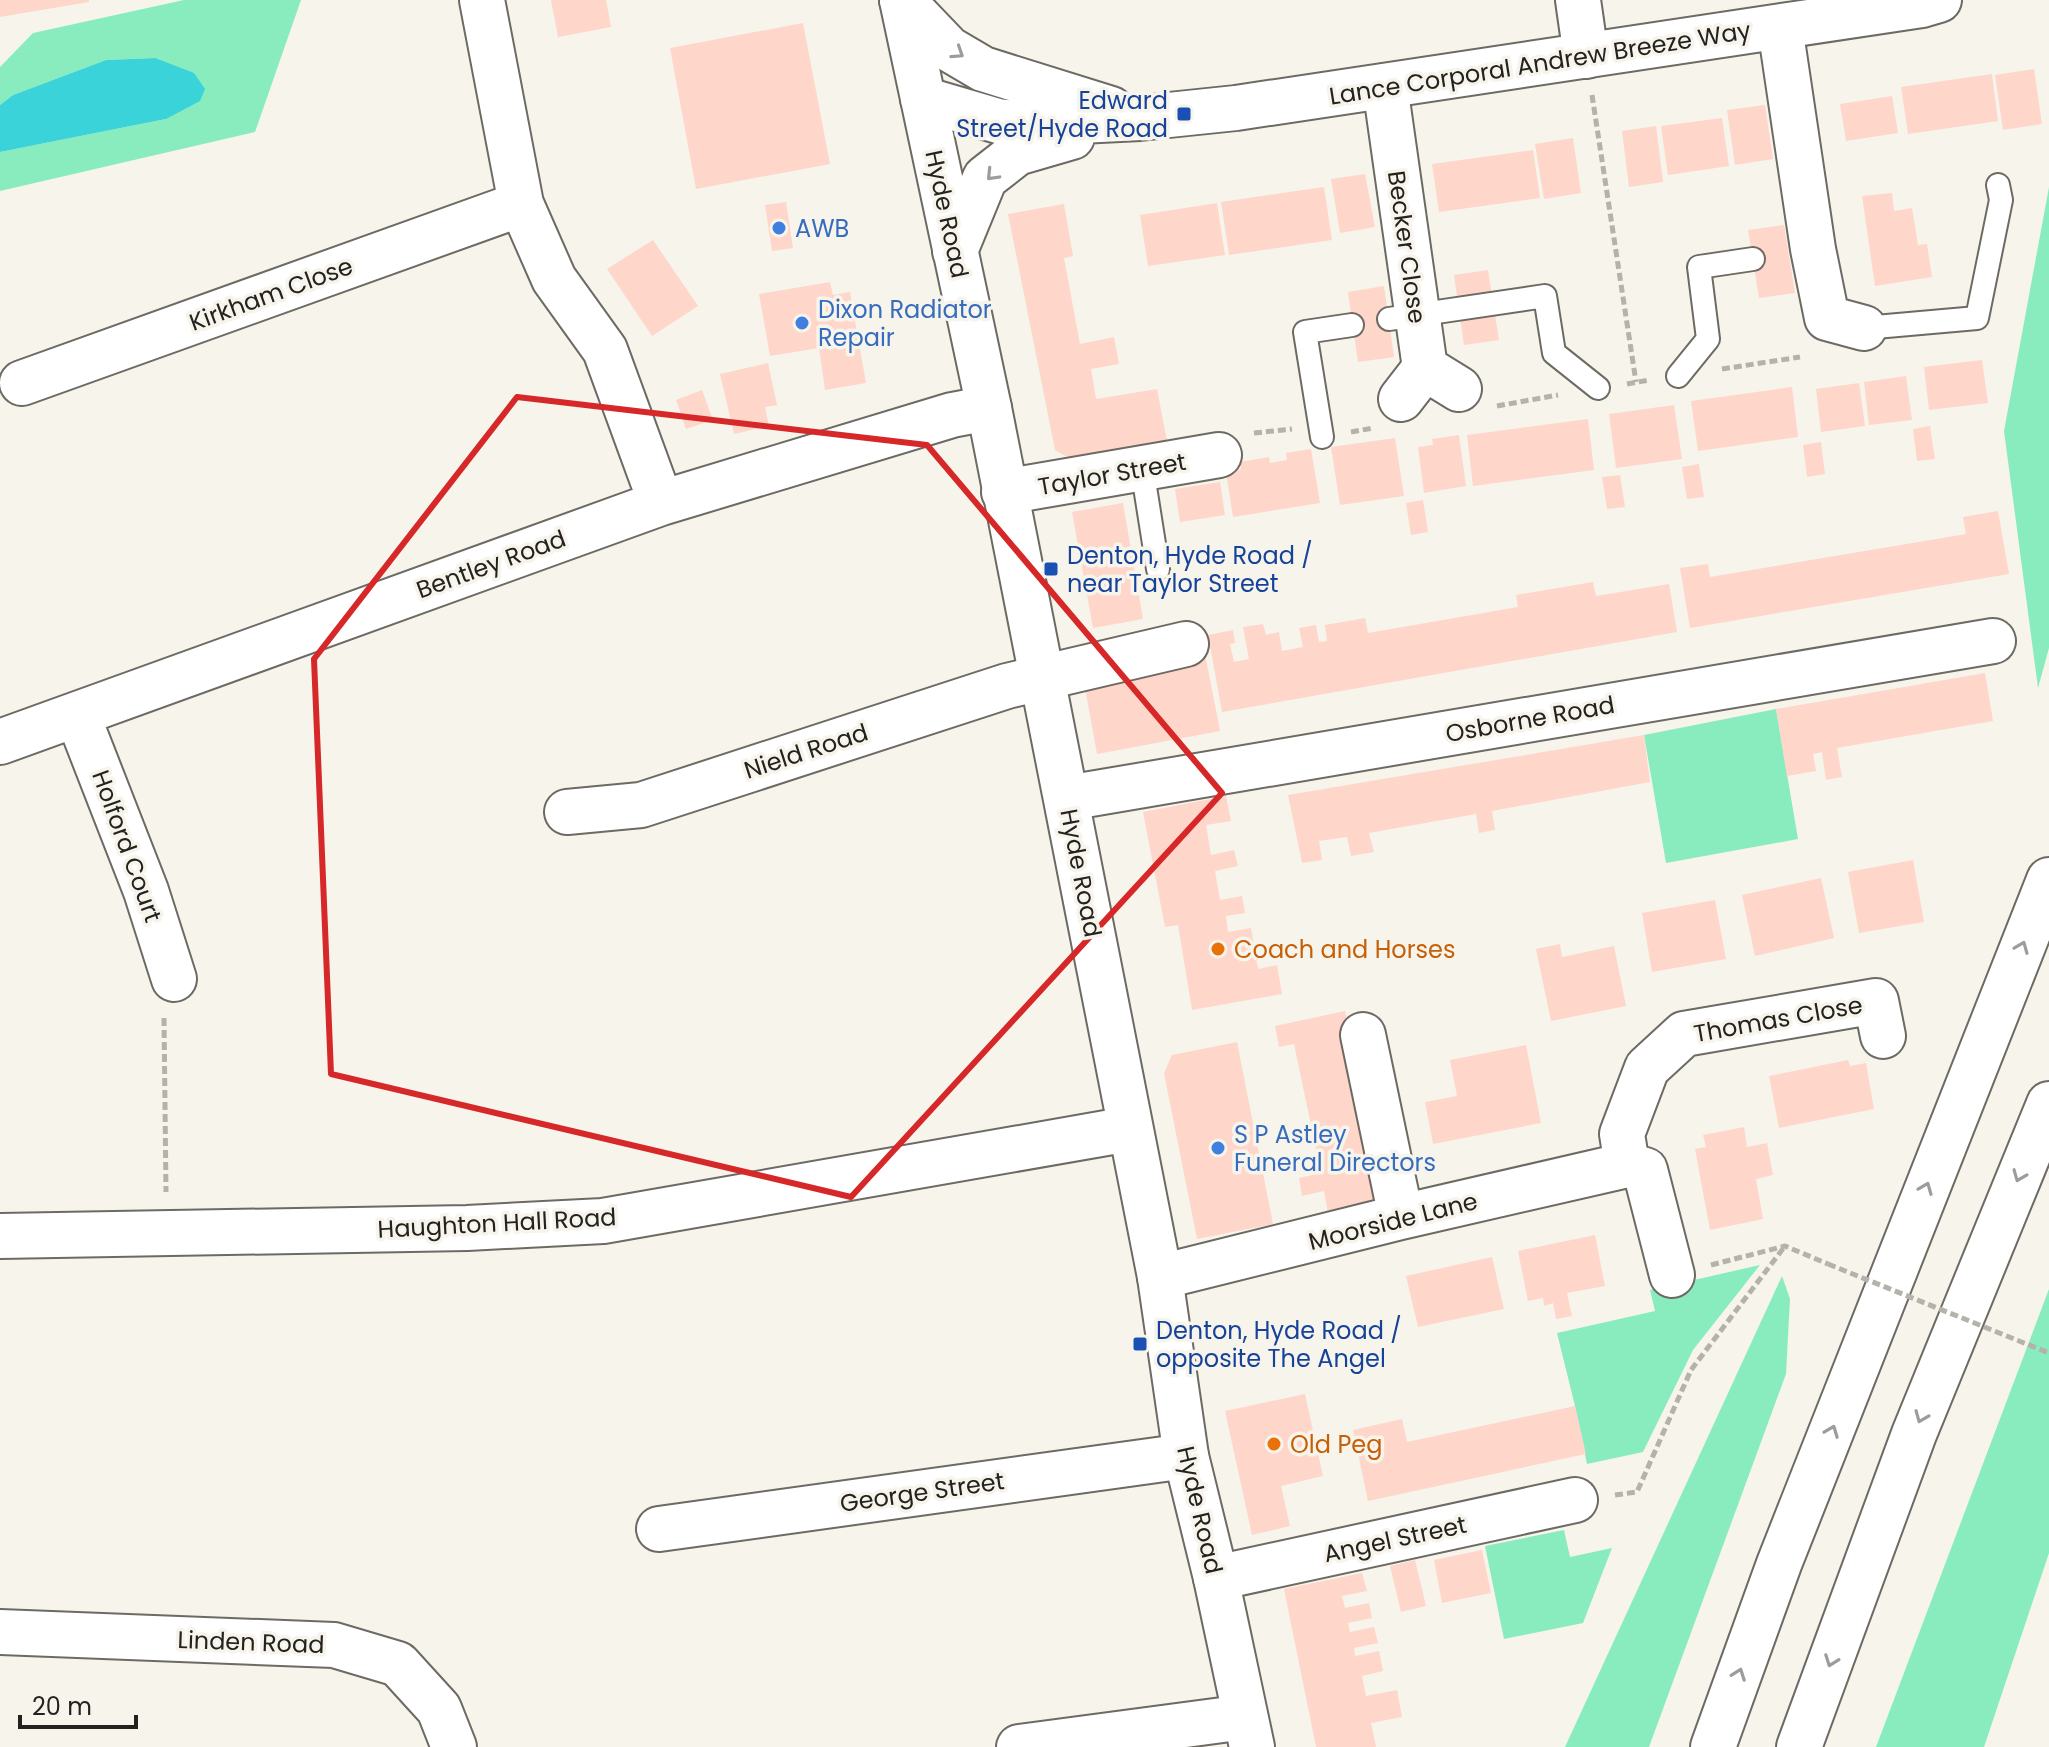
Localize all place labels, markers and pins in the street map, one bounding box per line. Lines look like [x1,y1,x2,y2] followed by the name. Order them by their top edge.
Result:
[956,84,1168,145] place label: Edward Street/Hyde Road
[1175,105,1193,123] marker: Edward Street/Hyde Road
[795,212,849,245] place label: AWB
[770,219,788,237] marker: AWB
[818,293,992,354] place label: Dixon Radiator Repair
[793,314,811,332] marker: Dixon Radiator Repair
[1067,539,1313,600] place label: Denton, Hyde Road / near Taylor Street
[1042,560,1060,578] marker: Denton, Hyde Road / near Taylor Street
[1234,933,1456,966] place label: Coach and Horses
[1209,940,1227,958] marker: Coach and Horses
[1234,1118,1436,1179] place label: S P Astley Funeral Directors
[1209,1139,1227,1157] marker: S P Astley Funeral Directors
[1156,1314,1402,1375] place label: Denton, Hyde Road / opposite The Angel
[1131,1335,1149,1353] marker: Denton, Hyde Road / opposite The Angel
[1290,1428,1382,1461] place label: Old Peg
[1265,1435,1283,1453] marker: Old Peg

